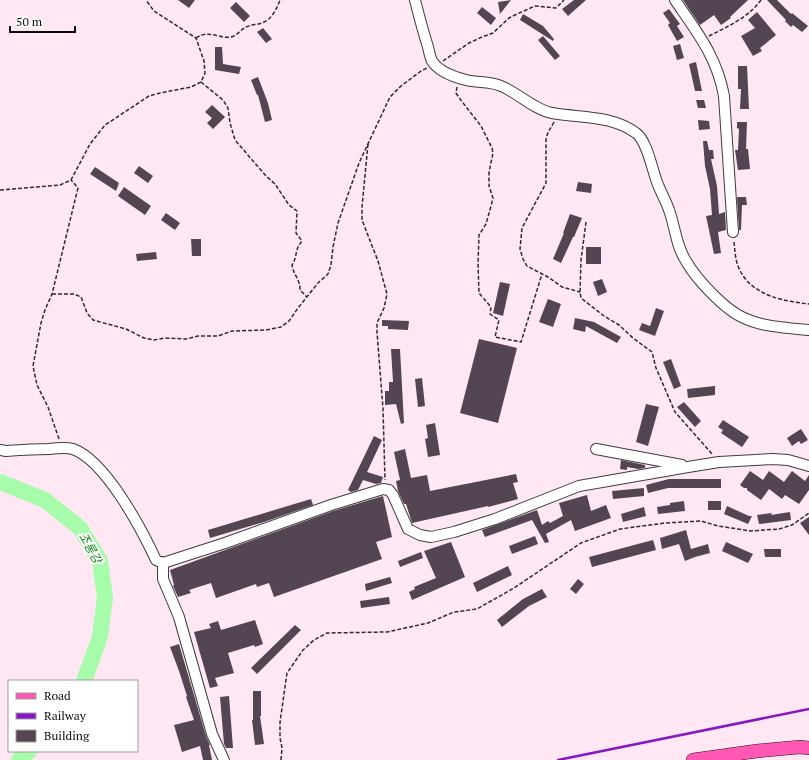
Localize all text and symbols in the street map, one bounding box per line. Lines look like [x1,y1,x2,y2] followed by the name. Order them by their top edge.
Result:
[10,8,75,34] scale bar
[16,14,43,29] text: 50 m
[76,530,106,568] water label: 조롱강
[8,680,138,752] legend
[44,688,71,703] text: Road
[44,708,87,723] text: Railway
[44,728,90,743] text: Building

